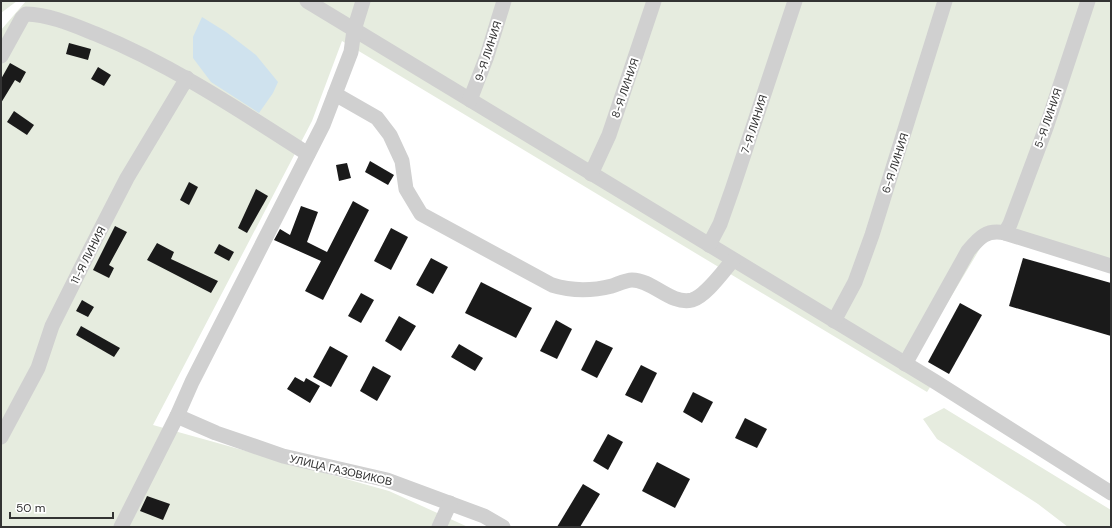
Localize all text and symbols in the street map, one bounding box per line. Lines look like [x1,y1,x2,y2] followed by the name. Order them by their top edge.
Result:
[472,19,504,83] street label: 9-Я ЛИНИЯ
[608,56,642,120] street label: 8-Я ЛИНИЯ
[1031,86,1065,150] street label: 5-Я ЛИНИЯ
[738,93,770,155] street label: 7-Я ЛИНИЯ
[879,131,911,195] street label: 6-Я ЛИНИЯ
[68,224,108,286] street label: 11-Я ЛИНИЯ
[288,451,394,489] street label: УЛИЦА ГАЗОВИКОВ
[10,494,113,520] scale bar
[16,500,45,516] text: 50 m

